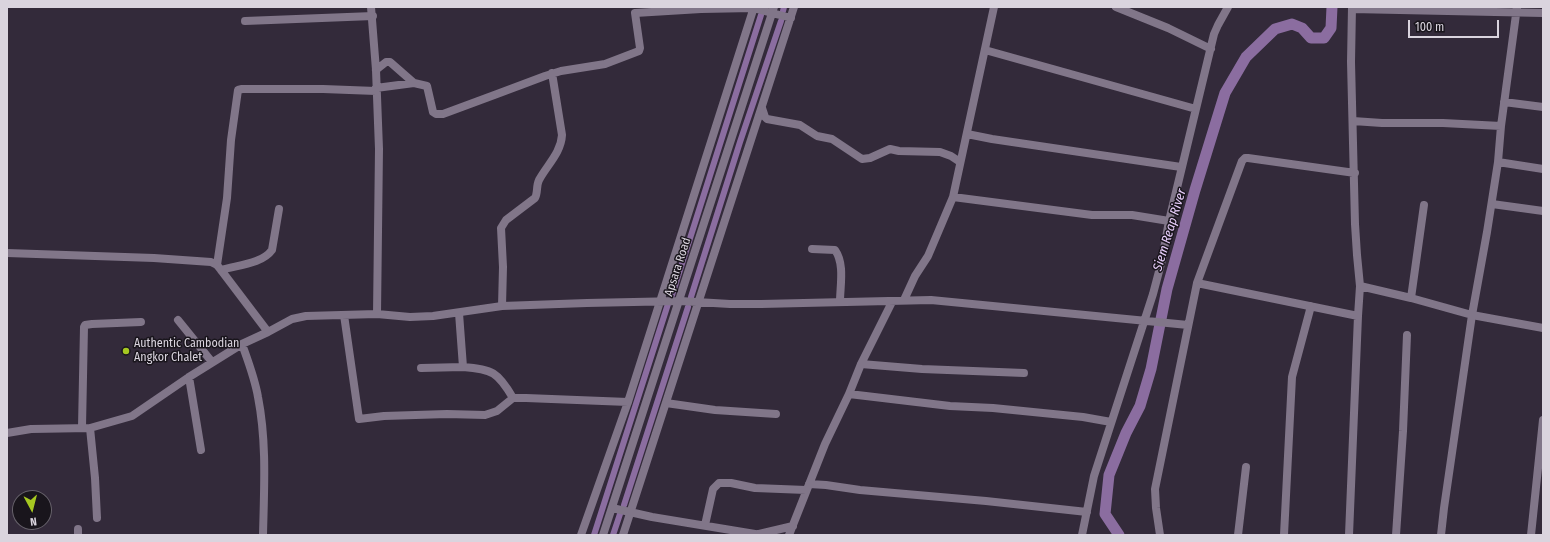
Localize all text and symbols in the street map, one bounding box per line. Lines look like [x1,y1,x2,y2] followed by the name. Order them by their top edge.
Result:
[1410,12,1501,38] scale bar
[1415,20,1444,34] text: 100 m
[1150,187,1190,273] water label: Siem Reap River
[662,236,694,298] street label: Apsara Road
[134,337,239,365] place label: Authentic Cambodian Angkor Chalet
[121,346,131,356] marker: Authentic Cambodian Angkor Chalet
[12,490,52,530] north arrow
[29,515,37,528] text: N

